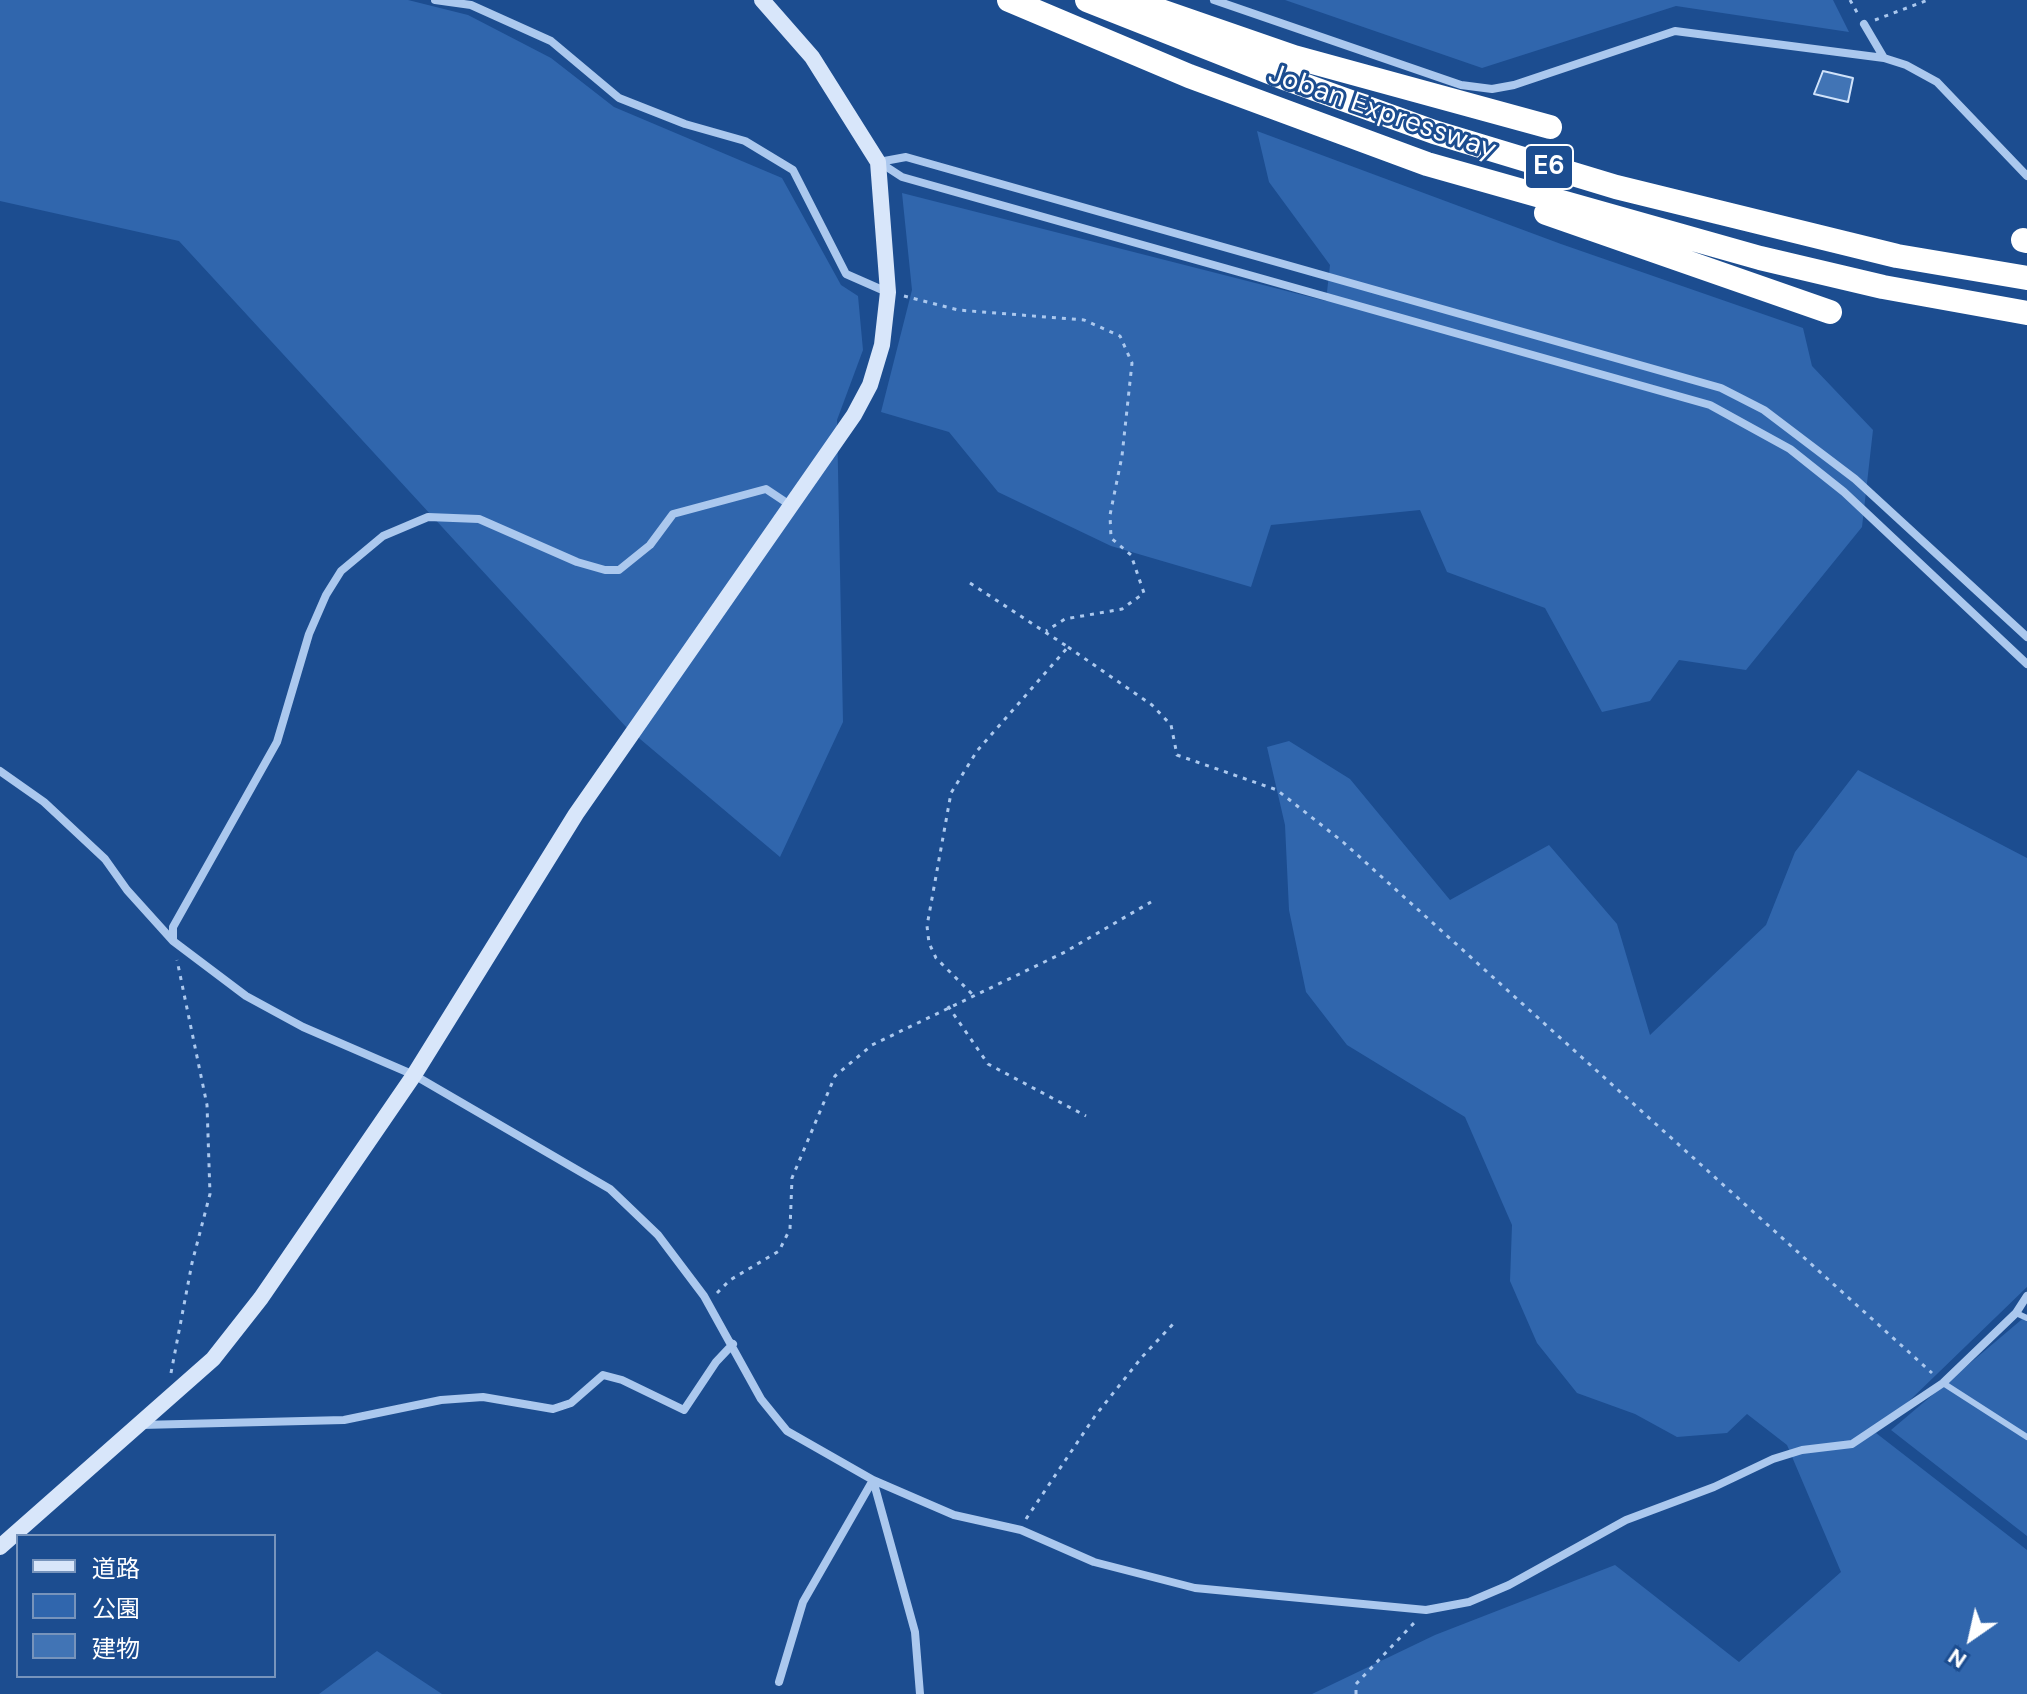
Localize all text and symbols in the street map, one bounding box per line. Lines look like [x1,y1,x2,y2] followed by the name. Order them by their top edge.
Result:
[1264,58,1500,168] street label: Joban Expressway
[1525,145,1573,189] road number: E6
[16,1534,276,1678] legend
[92,1553,140,1584] text: 道路
[92,1593,140,1624] text: 公園
[1931,1598,2011,1678] north arrow
[92,1633,140,1664] text: 建物
[1943,1642,1972,1675] text: N

